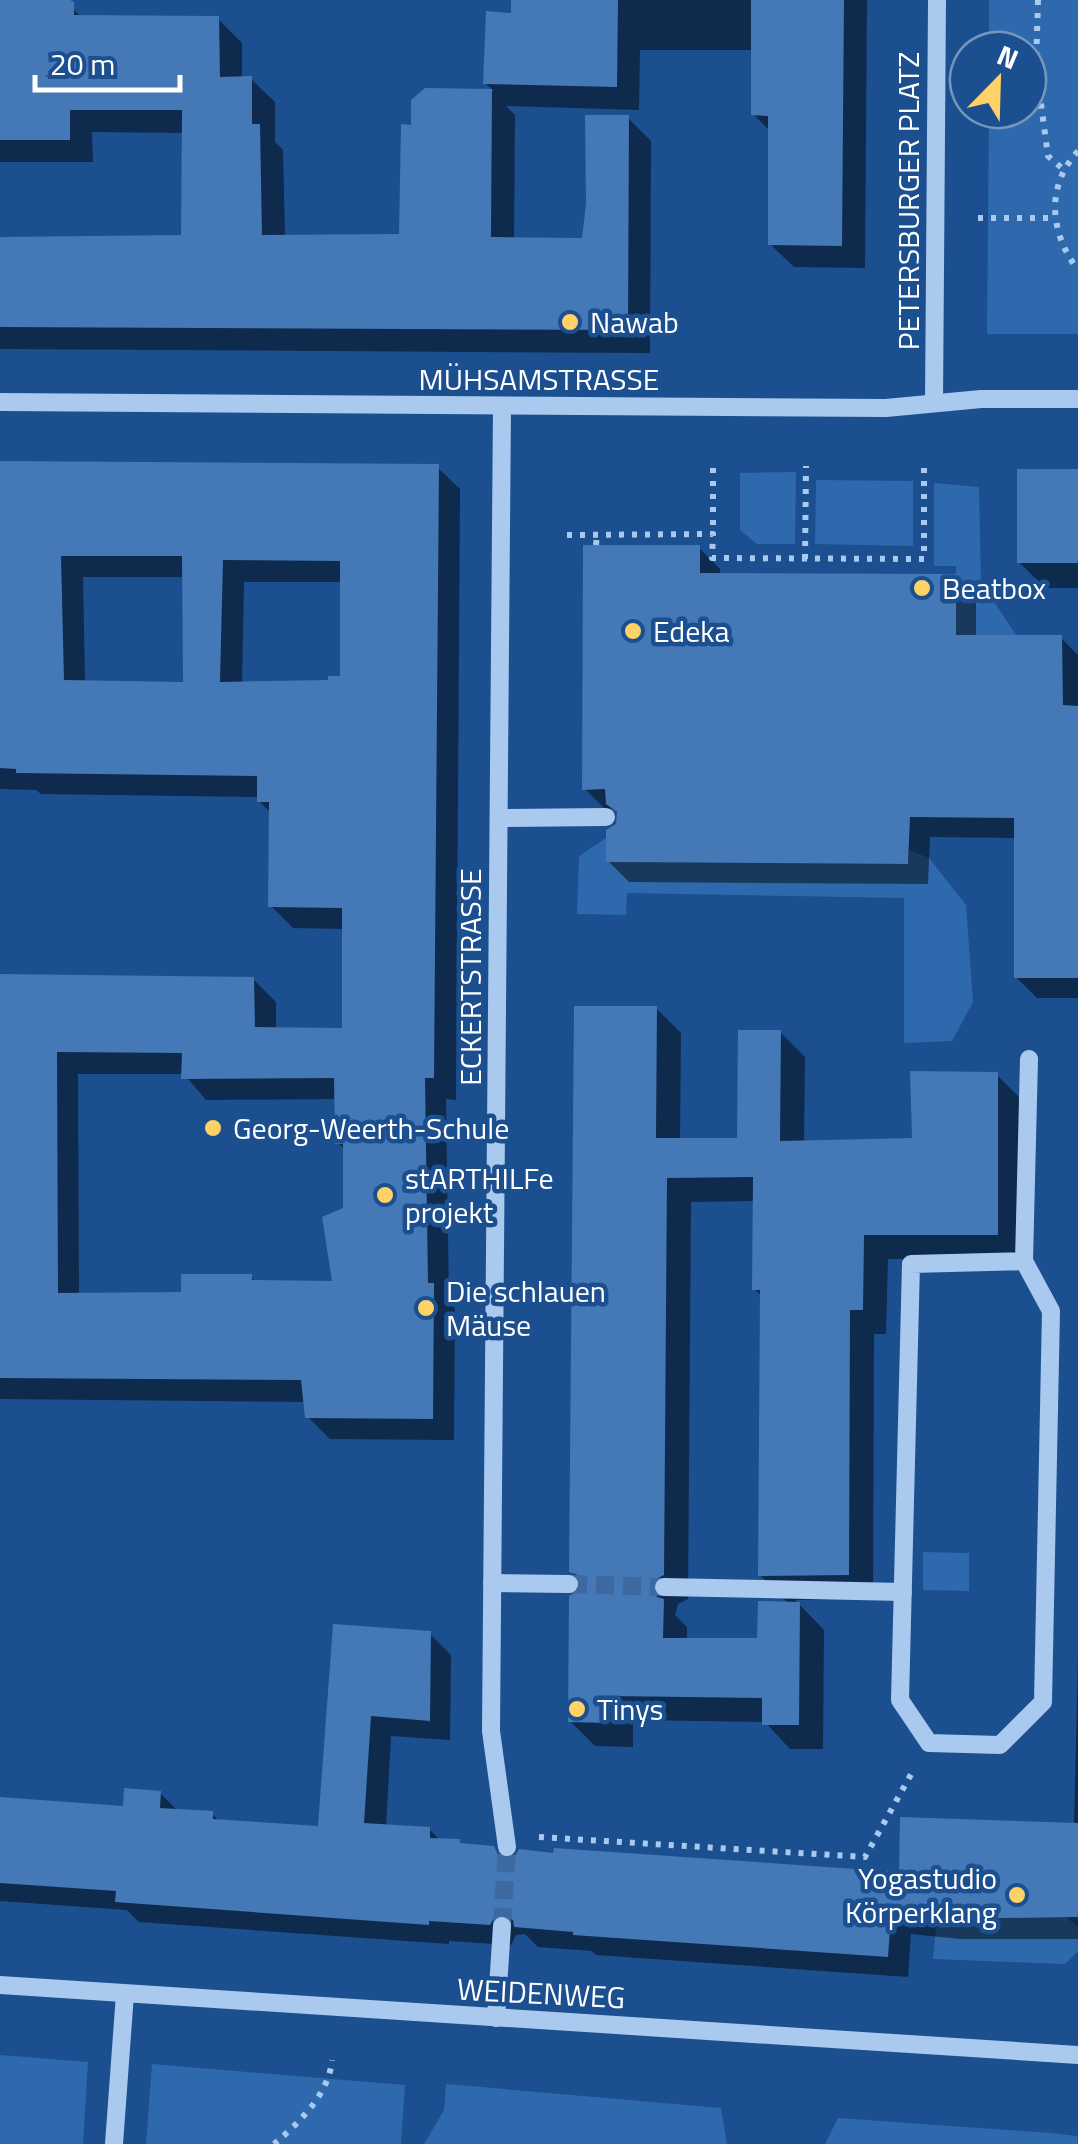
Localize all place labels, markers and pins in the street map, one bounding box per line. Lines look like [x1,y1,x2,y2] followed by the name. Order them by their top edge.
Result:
[590,299,679,345] place label: Nawab
[559,311,581,333] marker: Nawab
[942,565,1046,611] place label: Beatbox
[911,577,933,599] marker: Beatbox
[653,608,730,654] place label: Edeka
[622,620,644,642] marker: Edeka
[233,1105,509,1151] place label: Georg-Weerth-Schule
[202,1117,224,1139] marker: Georg-Weerth-Schule
[405,1155,554,1235] place label: stARTHILFe projekt
[374,1184,396,1206] marker: stARTHILFe projekt
[446,1268,606,1348] place label: Die schlauen Mäuse
[415,1297,437,1319] marker: Die schlauen Mäuse
[597,1686,664,1732] place label: Tinys
[566,1698,588,1720] marker: Tinys
[845,1855,997,1935] place label: Yogastudio Körperklang
[1006,1884,1028,1906] marker: Yogastudio Körperklang

